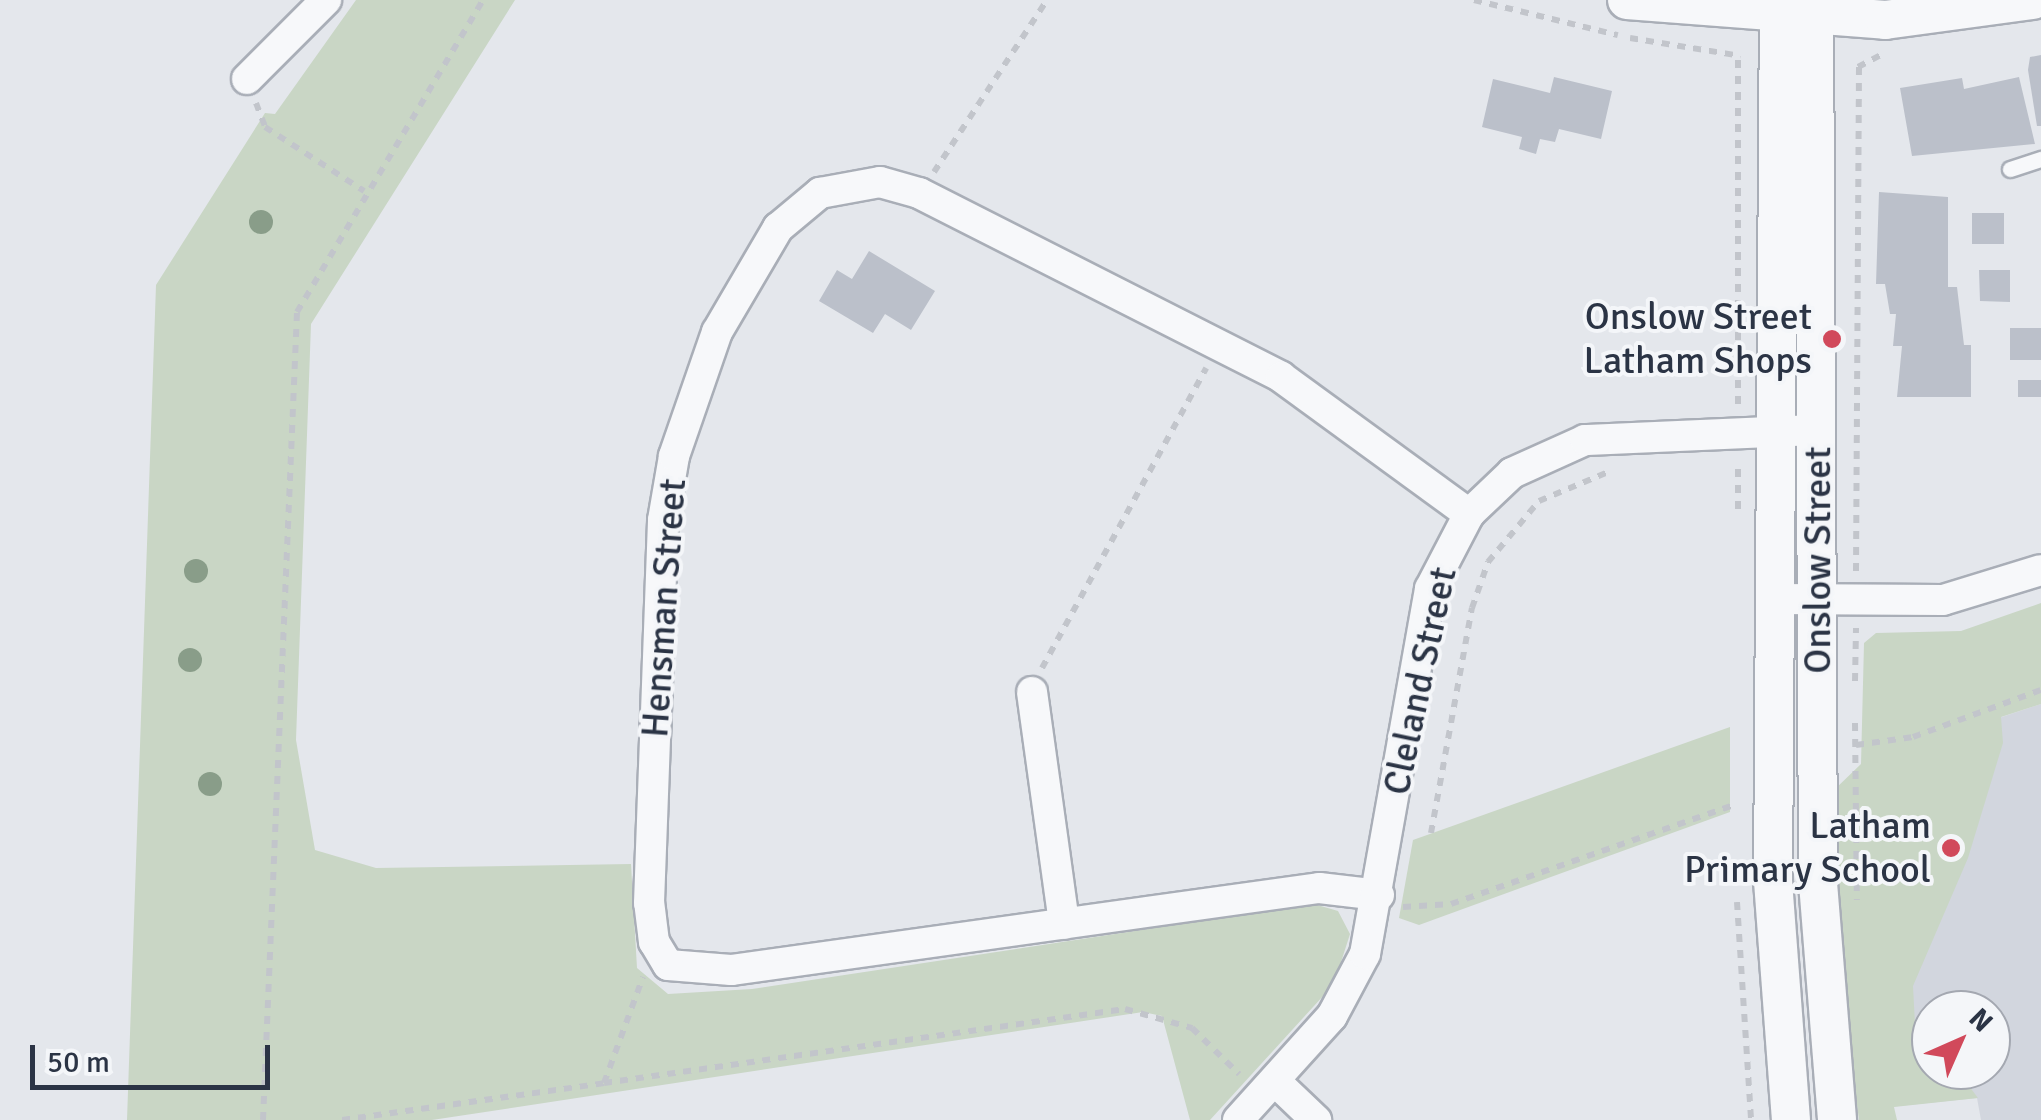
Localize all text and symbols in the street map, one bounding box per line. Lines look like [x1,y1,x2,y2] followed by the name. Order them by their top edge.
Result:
[1583,294,1812,383] place label: Onslow Street Latham Shops
[1821,328,1843,350] marker: Onslow Street Latham Shops
[1795,446,1841,674] street label: Onslow Street
[632,477,696,739] street label: Hensman Street
[1374,563,1466,799] street label: Cleland Street
[1684,803,1931,892] place label: Latham Primary School
[1940,837,1962,859] marker: Latham Primary School
[1911,990,2011,1090] north arrow
[1962,1001,2000,1039] text: N
[35,1025,275,1087] scale bar
[47,1044,110,1081] text: 50 m

